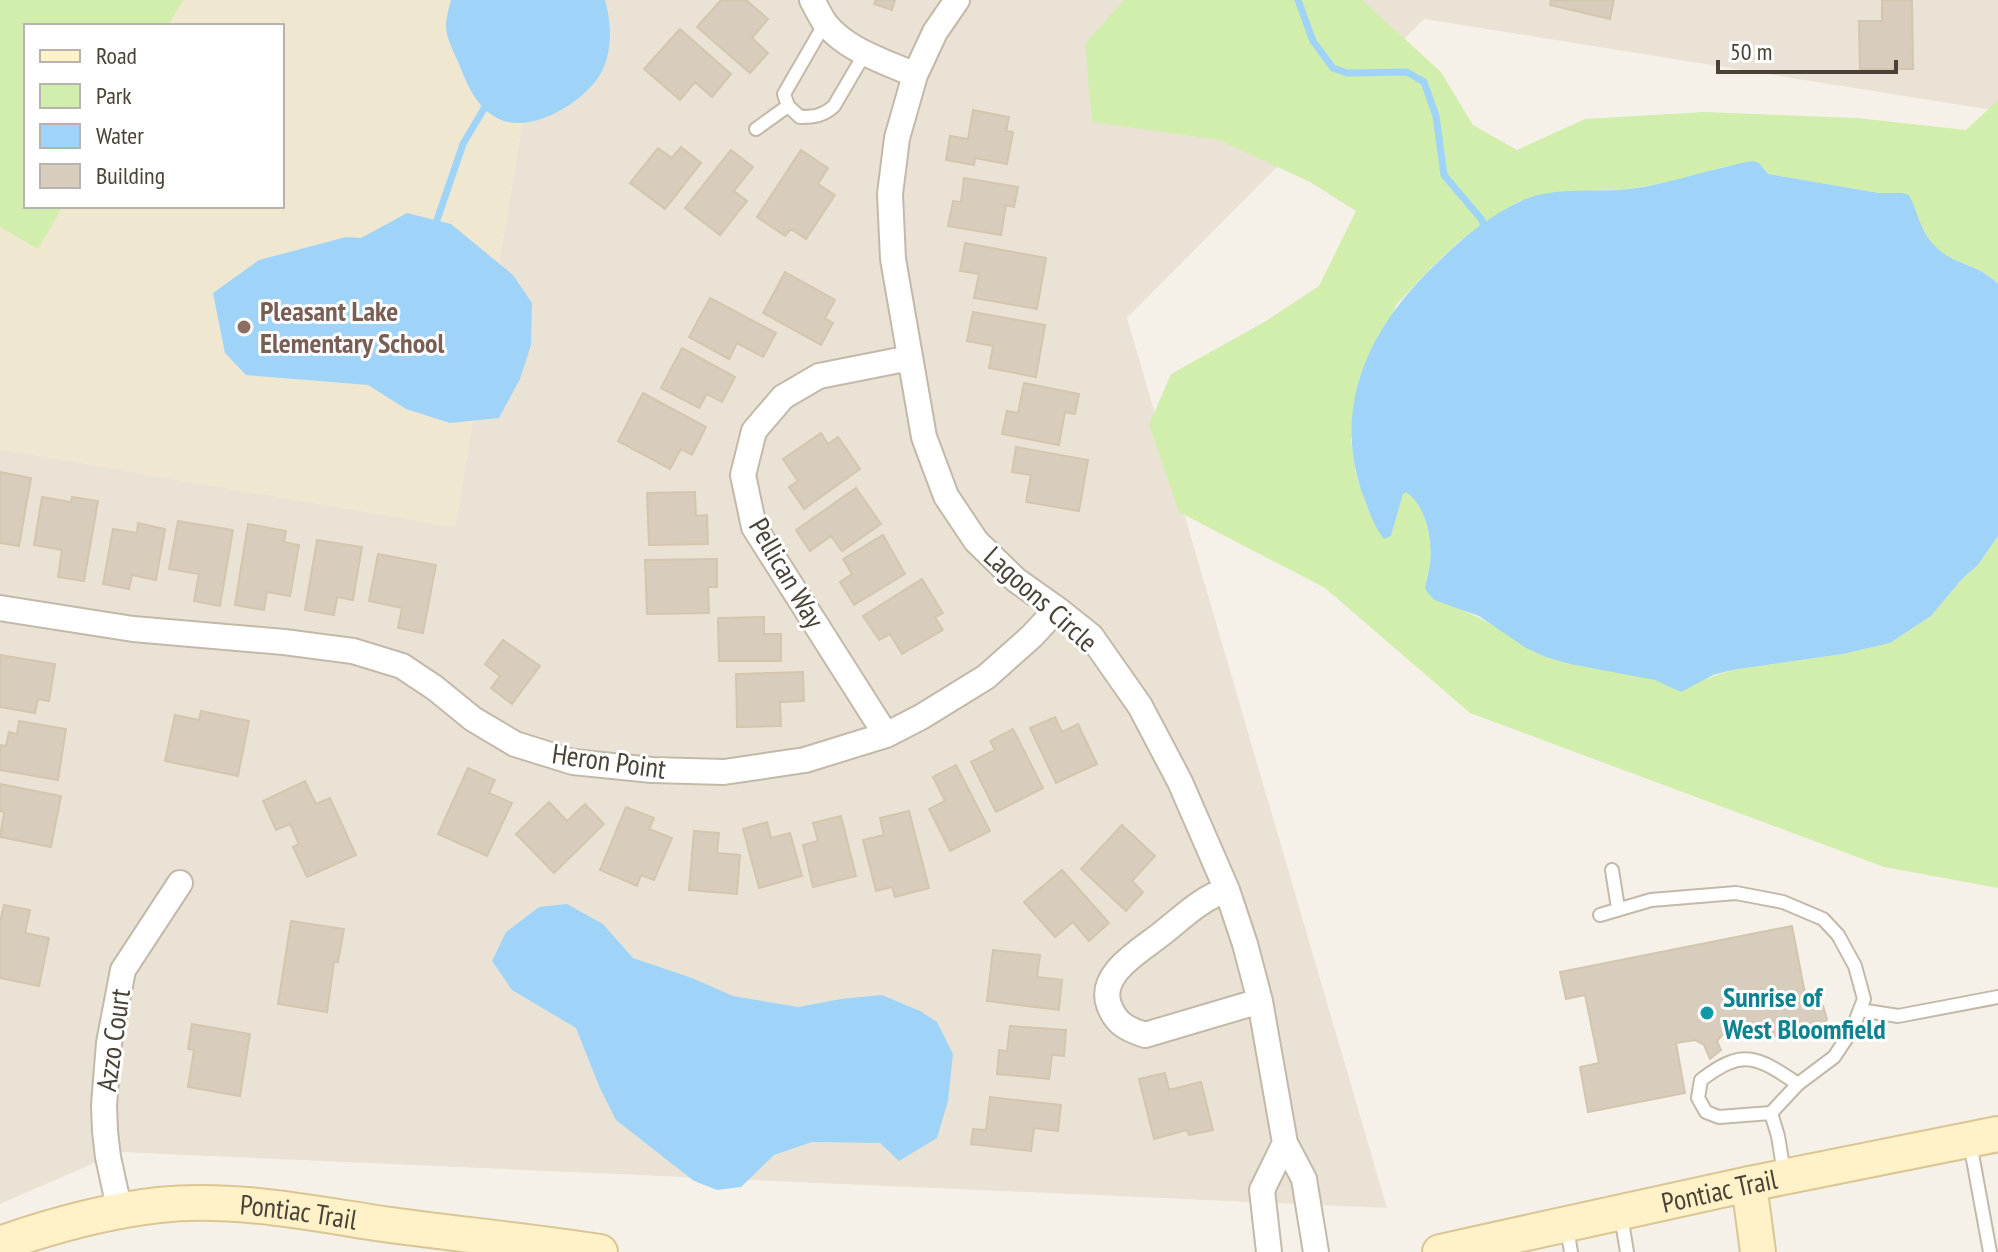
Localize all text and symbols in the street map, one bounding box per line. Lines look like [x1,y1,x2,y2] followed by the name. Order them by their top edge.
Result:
[24,24,284,208] legend
[1718,24,1896,74] scale bar
[1730,36,1772,67] text: 50 m
[96,40,137,71] text: Road
[96,80,132,111] text: Park
[96,120,144,151] text: Water
[96,160,165,191] text: Building
[260,292,445,361] place label: Pleasant Lake Elementary School
[235,318,253,336] marker: Pleasant Lake Elementary School
[741,511,834,635] street label: Pellican Way
[977,538,1106,660] street label: Lagoons Circle
[550,734,669,787] street label: Heron Point
[1722,978,1886,1047] place label: Sunrise of West Bloomfield
[87,986,138,1094] street label: Azzo Court
[1698,1004,1716,1022] marker: Sunrise of West Bloomfield
[1658,1160,1781,1221] street label: Pontiac Trail
[239,1185,360,1238] street label: Pontiac Trail

